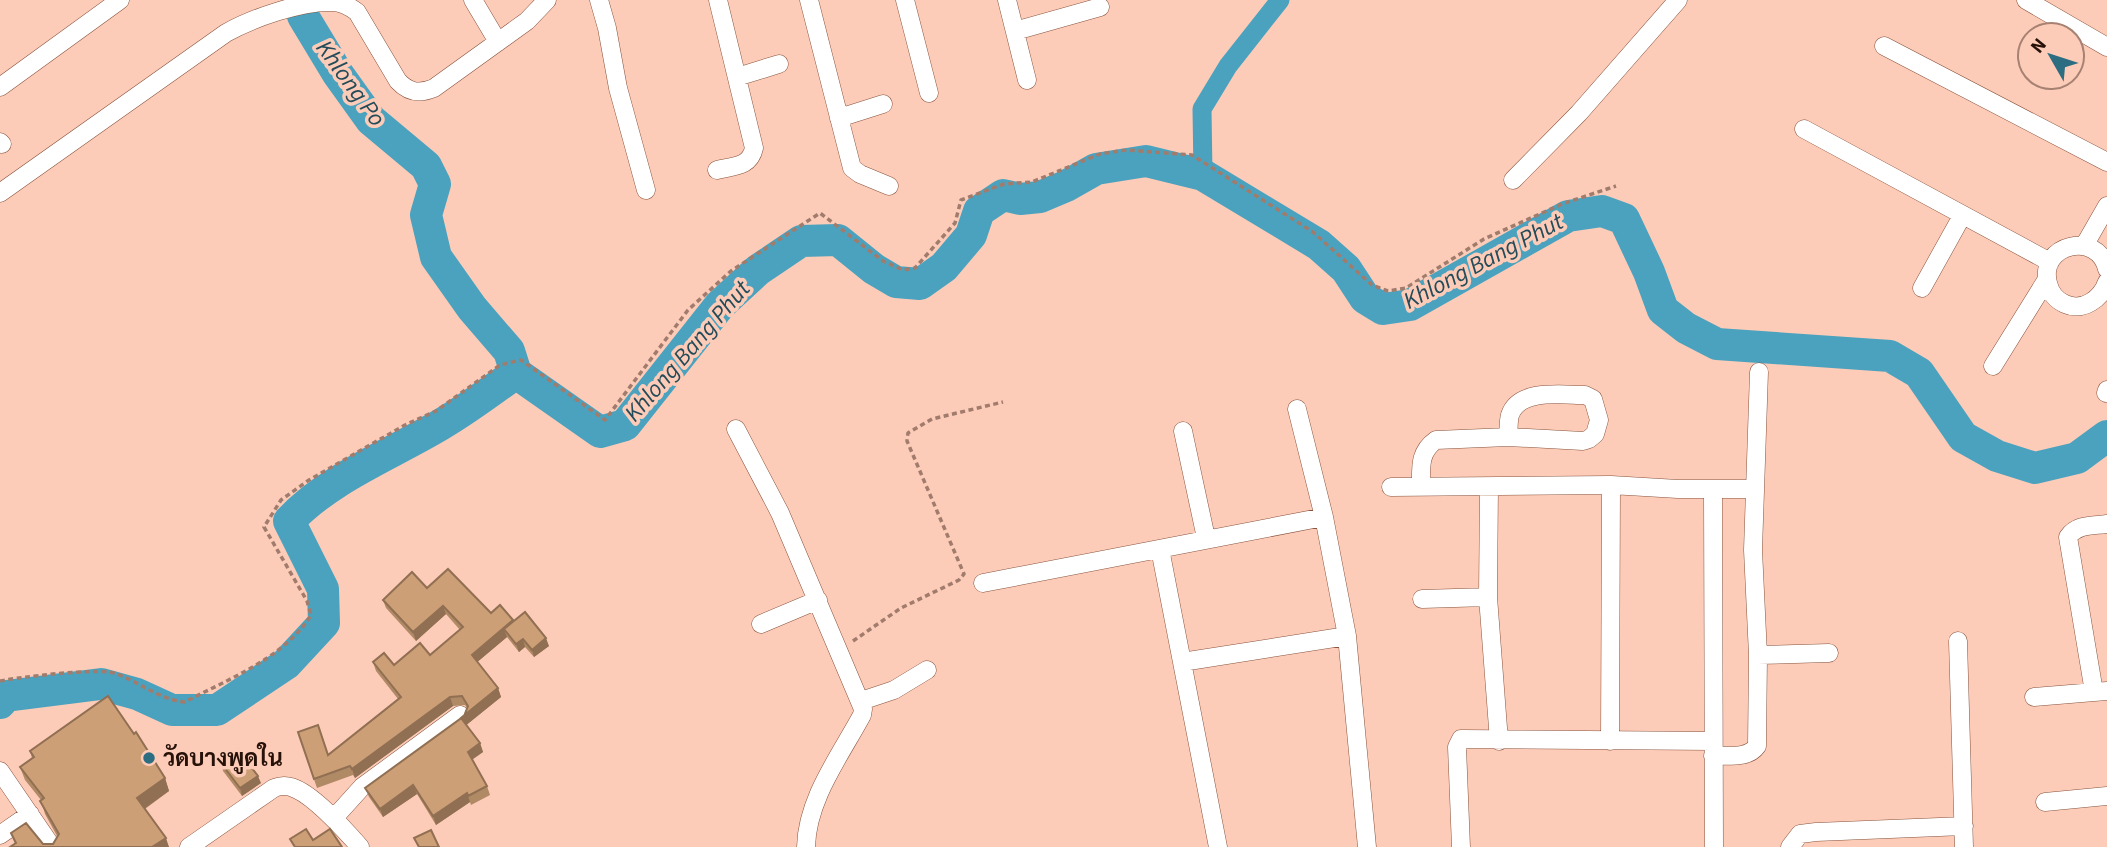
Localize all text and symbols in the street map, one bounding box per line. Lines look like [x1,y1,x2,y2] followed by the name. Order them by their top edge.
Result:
[2016,21,2086,91] north arrow
[307,33,394,134] water label: Khlong Po
[2024,33,2053,60] text: N
[1397,204,1571,318] water label: Khlong Bang Phut
[616,272,759,430] water label: Khlong Bang Phut
[163,742,283,775] place label: วัดบางพูดใน
[141,750,157,766] marker: วัดบางพูดใน

